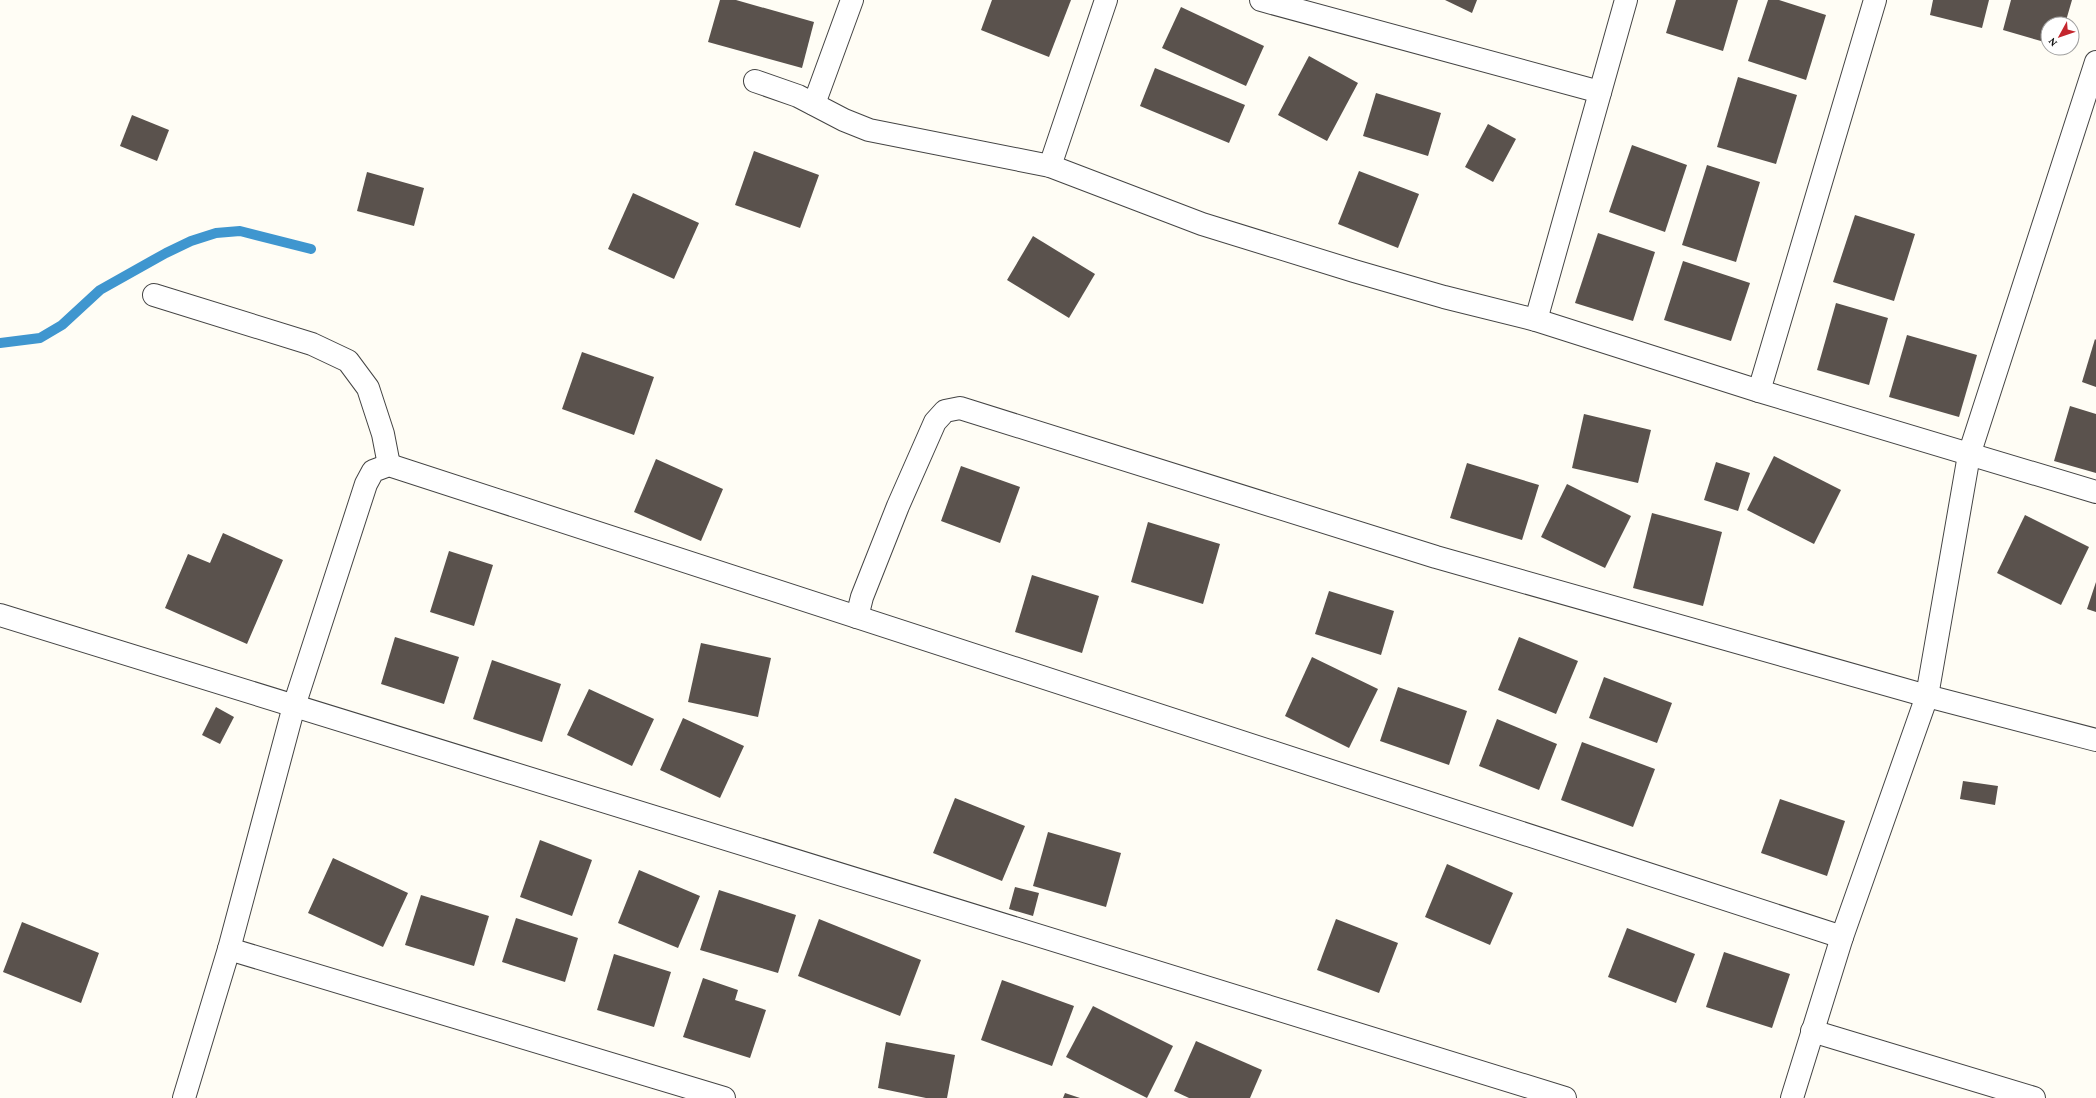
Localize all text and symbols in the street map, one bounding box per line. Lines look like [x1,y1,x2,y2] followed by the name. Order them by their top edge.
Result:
[2040,16,2080,56] north arrow
[2045,35,2059,49] text: N

